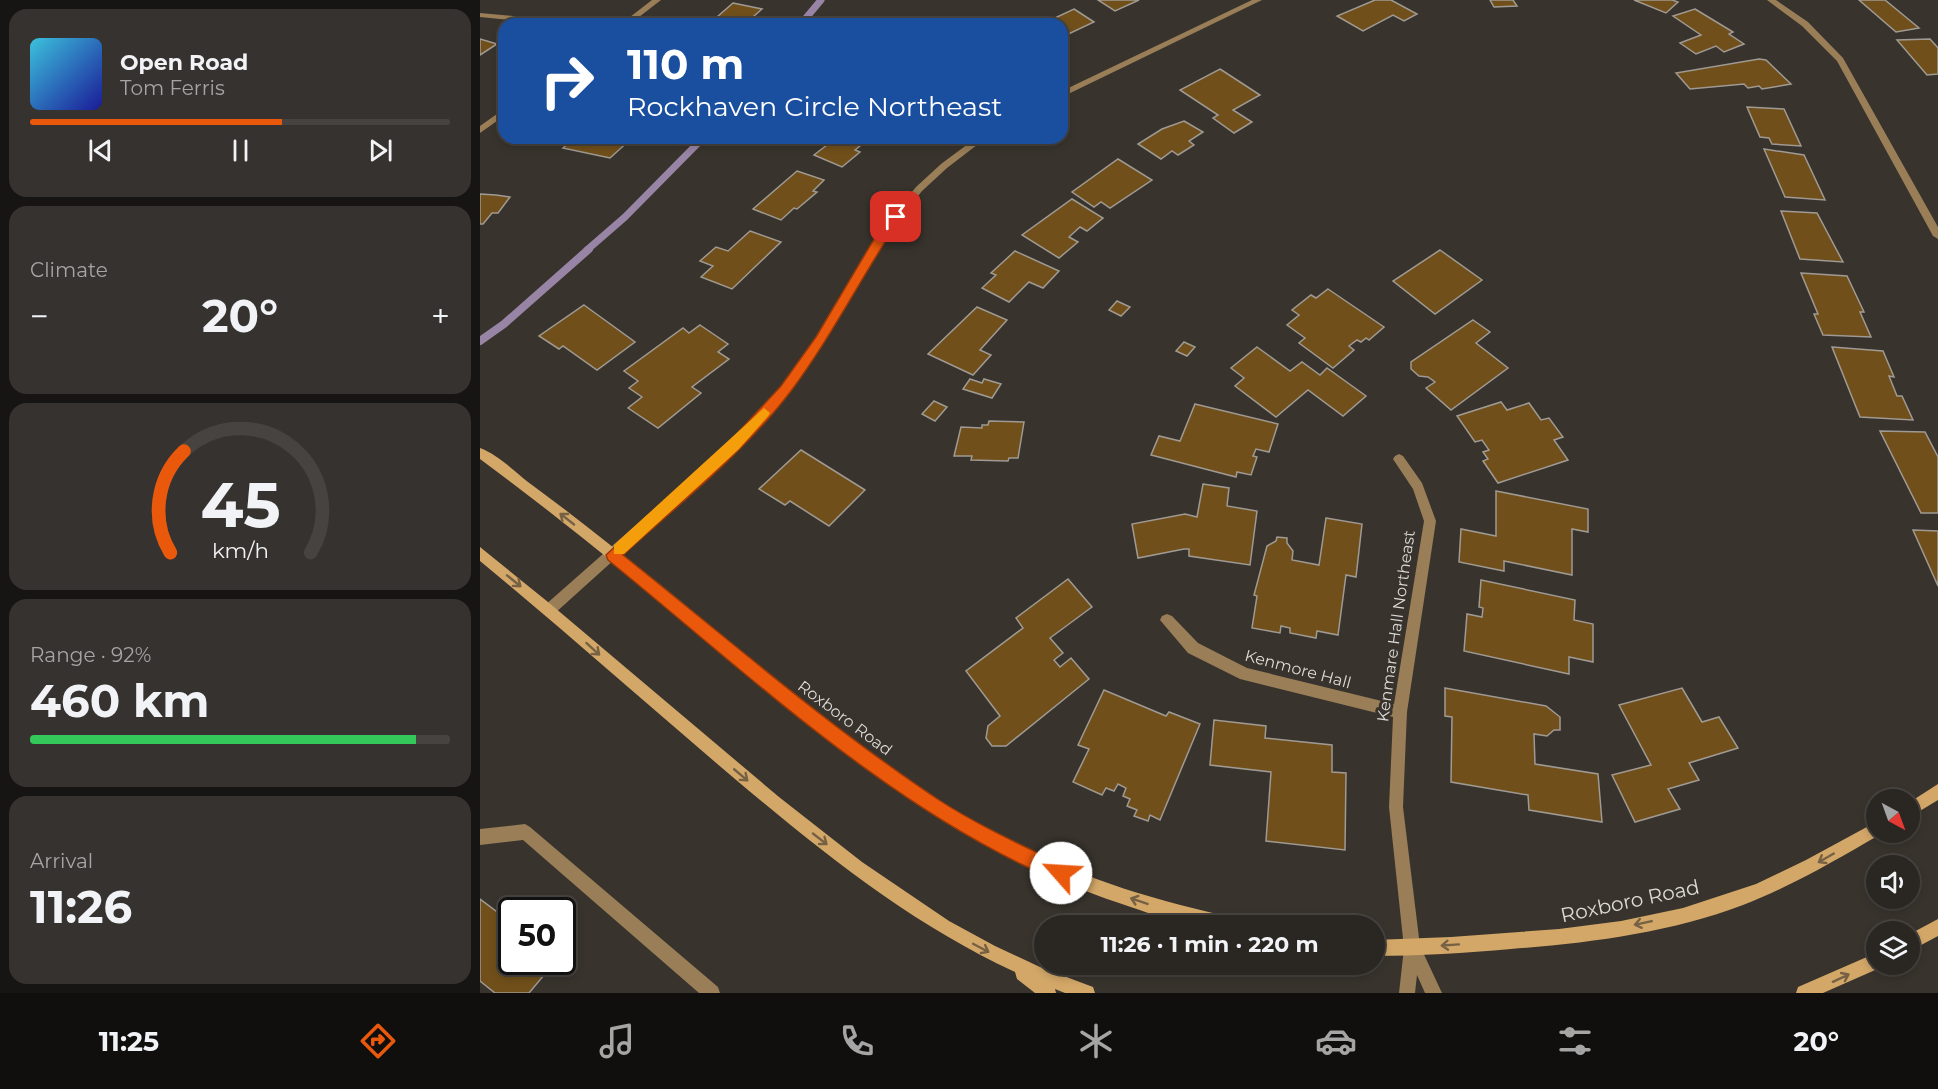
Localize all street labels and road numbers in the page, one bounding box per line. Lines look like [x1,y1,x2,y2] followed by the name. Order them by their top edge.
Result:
[1373,528,1419,723] street label: Kenmare Hall Northeast
[1243,646,1353,692] street label: Kenmore Hall
[794,676,896,760] street label: Roxboro Road
[1558,875,1702,927] street label: Roxboro Road

